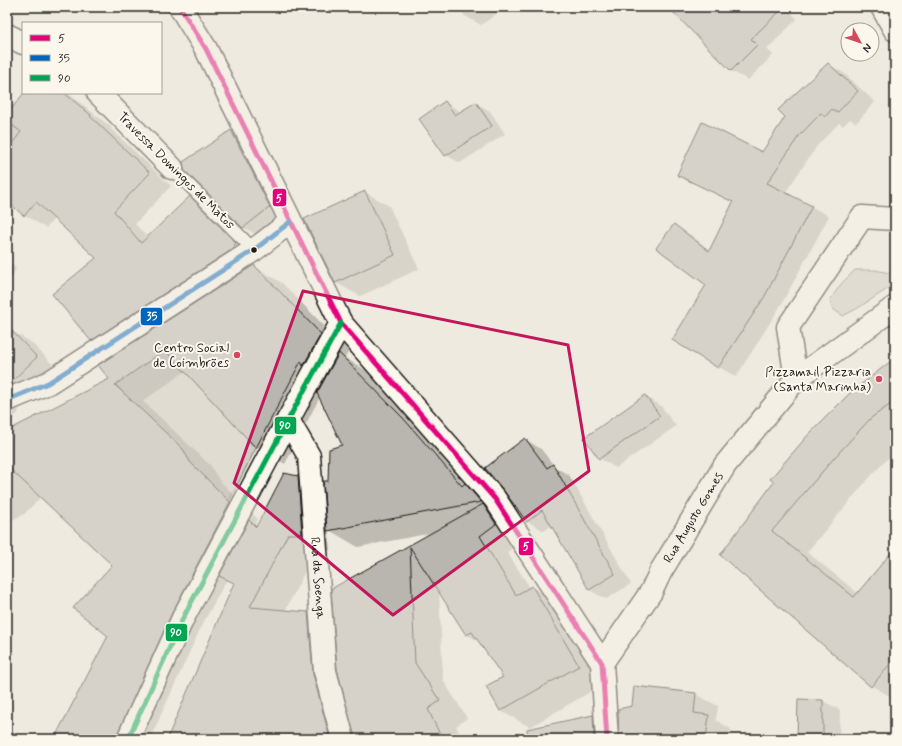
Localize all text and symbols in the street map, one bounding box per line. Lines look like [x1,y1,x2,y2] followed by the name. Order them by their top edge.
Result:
[22,22,162,94] legend
[840,22,880,62] north arrow
[58,31,65,47] text: 5
[859,40,875,55] text: N
[58,51,70,67] text: 35
[58,71,71,87] text: 90
[113,109,238,234] street label: Travessa Domingos de Matos
[272,188,287,207] line badge: 5
[276,192,283,206] text: 5
[249,245,259,255] unlabelled marker
[140,307,163,326] line badge: 35
[147,310,158,324] text: 35
[153,340,229,372] place label: Centro Social de Coimbrões
[232,350,242,360] marker: Centro Social de Coimbrões
[765,364,871,396] place label: Pizzamail Pizzaria (Santa Marinha)
[874,374,884,384] marker: Pizzamail Pizzaria (Santa Marinha)
[274,416,297,435] line badge: 90
[279,419,291,433] text: 90
[659,469,727,566] street label: Rua Augusto Gomes
[307,536,330,620] street label: Rua da Soenga
[518,537,534,556] line badge: 5
[523,540,530,554] text: 5
[165,623,188,642] line badge: 90
[170,626,182,640] text: 90

